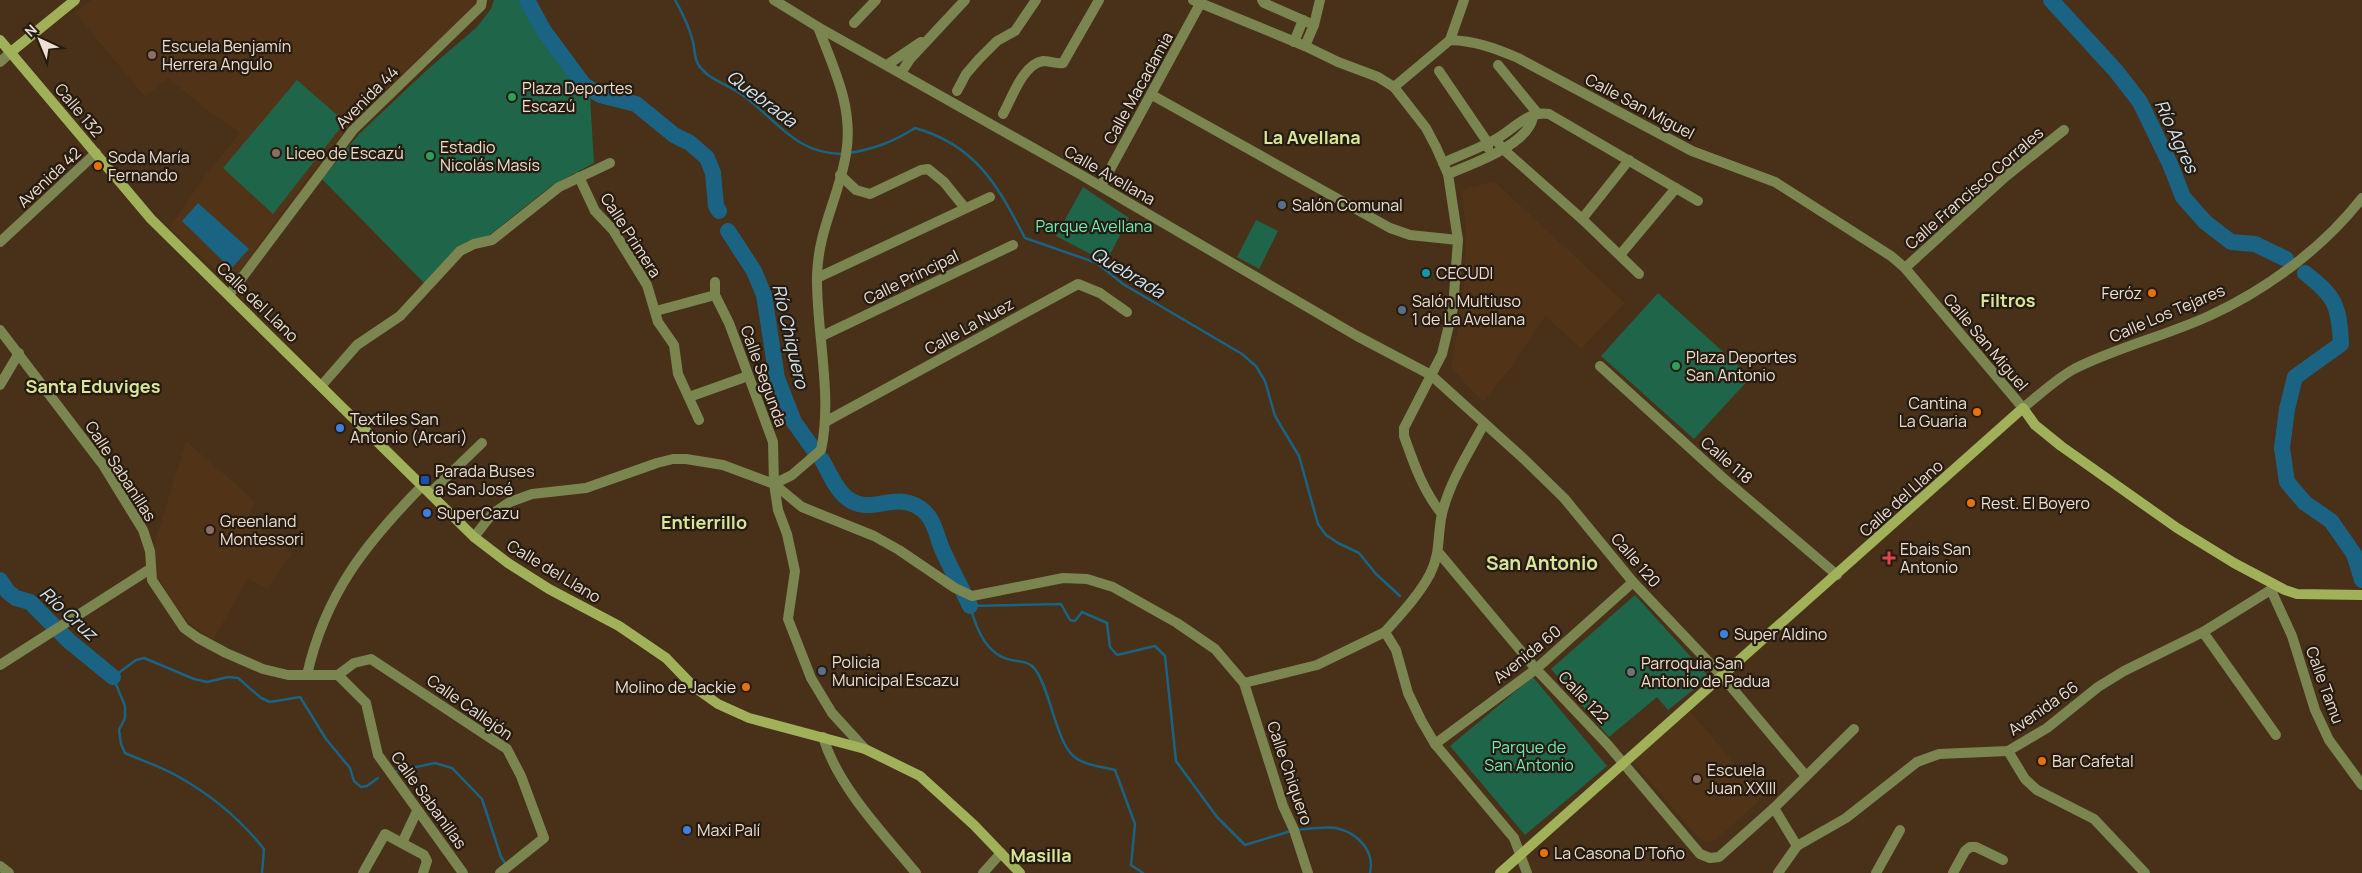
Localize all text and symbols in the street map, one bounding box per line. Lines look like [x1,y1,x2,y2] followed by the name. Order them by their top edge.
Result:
[15,15,65,65] north arrow
[20,20,41,41] text: N
[1098,28,1178,148] street label: Calle Macadamia
[162,35,291,75] place label: Escuela Benjamín Herrera Angulo
[146,49,158,61] marker: Escuela Benjamín Herrera Angulo
[331,61,403,133] street label: Avenida 44
[722,64,803,133] water label: Quebrada
[1581,68,1699,144] street label: Calle San Miguel
[522,77,633,117] place label: Plaza Deportes Escazú
[50,78,108,142] street label: Calle 132
[506,91,518,103] marker: Plaza Deportes Escazú
[2150,96,2205,178] water label: Río Agres
[1900,122,2048,254] street label: Calle Francisco Corrales
[1263,125,1361,149] district label: La Avellana
[440,136,540,176] place label: Estadio Nicolás Masís
[1060,140,1160,210] street label: Calle Avellana
[12,142,86,212] street label: Avenida 42
[286,142,404,164] place label: Liceo de Escazú
[108,146,190,186] place label: Soda María Fernando
[270,147,282,159] marker: Liceo de Escazú
[424,150,436,162] marker: Estadio Nicolás Masís
[92,160,104,172] marker: Soda María Fernando
[595,188,667,282] street label: Calle Primera
[1292,194,1403,216] place label: Salón Comunal
[1276,199,1288,211] marker: Salón Comunal
[1036,215,1152,237] park label: Parque Avellana
[1087,241,1170,304] water label: Quebrada
[860,244,962,310] street label: Calle Principal
[212,257,304,347] street label: Calle del Llano
[1436,262,1493,284] place label: CECUDI
[1420,267,1432,279] marker: CECUDI
[2106,279,2228,347] street label: Calle Los Tejares
[767,281,815,392] water label: Río Chiquero
[2102,282,2142,304] place label: Feróz
[2146,287,2158,299] marker: Feróz
[1981,288,2036,312] district label: Filtros
[1939,289,2033,395] street label: Calle San Miguel
[1412,290,1525,330] place label: Salón Multiuso 1 de La Avellana
[920,292,1018,360] street label: Calle La Nuez
[1396,304,1408,316] marker: Salón Multiuso 1 de La Avellana
[735,322,793,430] street label: Calle Segunda
[1686,346,1797,386] place label: Plaza Deportes San Antonio
[1670,360,1682,372] marker: Plaza Deportes San Antonio
[26,374,161,398] district label: Santa Eduviges
[1899,392,1967,432] place label: Cantina La Guaria
[1971,406,1983,418] marker: Cantina La Guaria
[350,408,468,448] place label: Textiles San Antonio (Arcari)
[80,417,162,525] street label: Calle Sabanillas
[334,422,346,434] marker: Textiles San Antonio (Arcari)
[1696,431,1758,489] street label: Calle 118
[1854,454,1948,542] street label: Calle del Llano
[435,460,535,500] place label: Parada Buses a San José
[419,474,431,486] marker: Parada Buses a San José
[1981,492,2090,514] place label: Rest. El Boyero
[1965,497,1977,509] marker: Rest. El Boyero
[437,502,519,524] place label: SuperCazu
[421,507,433,519] marker: SuperCazu
[220,510,304,550] place label: Greenland Montessori
[661,510,747,534] district label: Entierrillo
[204,524,216,536] marker: Greenland Montessori
[1606,528,1666,592] street label: Calle 120
[503,534,605,608] street label: Calle del Llano
[1900,538,1971,578] place label: Ebais San Antonio
[1486,550,1598,576] district label: San Antonio
[1882,551,1896,565] marker: Ebais San Antonio
[35,581,105,647] water label: Río Cruz
[1489,620,1565,688] street label: Avenida 60
[1734,623,1827,645] place label: Super Aldino
[1718,628,1730,640] marker: Super Aldino
[2301,643,2349,727] street label: Calle Tamu
[832,651,959,691] place label: Policia Municipal Escazu
[1641,652,1770,692] place label: Parroquia San Antonio de Padua
[816,665,828,677] marker: Policia Municipal Escazu
[1554,666,1614,728] street label: Calle 122
[1625,666,1637,678] marker: Parroquia San Antonio de Padua
[423,669,517,745] street label: Calle Callejón
[615,676,736,698] place label: Molino de Jackie
[2003,676,2083,740] street label: Avenida 66
[740,681,752,693] marker: Molino de Jackie
[1262,718,1318,828] street label: Calle Chiquero
[1484,736,1574,776] park label: Parque de San Antonio
[386,747,472,853] street label: Calle Sabanillas
[2052,750,2134,772] place label: Bar Cafetal
[2036,755,2048,767] marker: Bar Cafetal
[1707,759,1776,799] place label: Escuela Juan XXIII
[1691,773,1703,785] marker: Escuela Juan XXIII
[697,819,761,841] place label: Maxi Palí
[681,824,693,836] marker: Maxi Palí
[1554,842,1685,864] place label: La Casona D'Toño
[1010,843,1072,867] district label: Masilla
[1538,847,1550,859] marker: La Casona D'Toño

